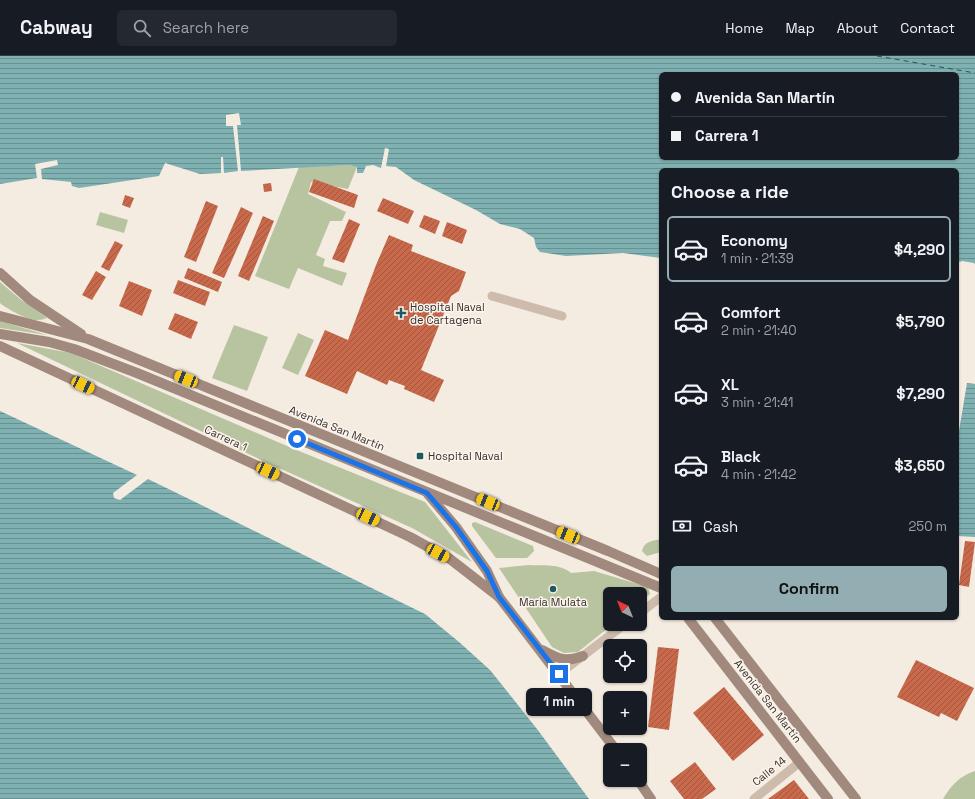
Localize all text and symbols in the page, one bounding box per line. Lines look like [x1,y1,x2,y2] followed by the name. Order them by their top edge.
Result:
[117,10,397,46] search box
[20,15,93,40] text: Cabway
[131,17,153,39] icon: search
[163,18,249,37] text: Search here
[725,19,763,37] text: Home
[785,19,815,37] text: Map
[837,19,878,37] text: About
[900,19,955,37] text: Contact
[695,88,835,107] text: Avenida San Martín
[695,126,759,145] text: Carrera 1
[671,180,789,203] text: Choose a ride
[673,231,709,267] icon: car
[721,231,788,250] text: Economy
[894,240,945,259] text: $4,290
[721,250,794,267] text: 1 min · 21:39
[410,300,485,327] place label: Hospital Naval de Cartagena
[673,303,709,339] icon: car
[721,303,781,322] text: Comfort
[395,307,407,319] marker: Hospital Naval de Cartagena
[896,312,945,331] text: $5,790
[721,322,797,339] text: 2 min · 21:40
[173,369,199,389] car
[70,374,96,396] car
[673,375,709,411] icon: car
[721,375,739,394] text: XL
[896,384,945,403] text: $7,290
[721,394,793,411] text: 3 min · 21:41
[287,402,387,454] street label: Avenida San Martín
[202,422,250,454] street label: Carrera 1
[288,430,306,448] route start
[673,447,709,483] icon: car
[721,447,761,466] text: Black
[428,449,503,463] place label: Hospital Naval
[415,451,425,461] marker: Hospital Naval
[895,456,945,475] text: $3,650
[255,460,281,482] car
[721,466,796,483] text: 4 min · 21:42
[475,492,501,512] car
[355,506,381,528] car
[671,515,693,537] icon: cash
[703,517,738,536] text: Cash
[909,518,947,535] text: 250 m
[555,525,581,545] car
[425,542,451,564] car
[671,566,947,612] button: Confirm
[548,584,558,594] marker: María Mulata
[603,587,647,631] north arrow
[603,587,647,787] map controls
[519,595,588,609] place label: María Mulata
[603,639,647,683] button: locate
[731,657,805,745] street label: Avenida San Martín
[550,665,568,683] route end
[526,688,592,716] callout: 1 min
[603,691,647,735] button: +
[543,693,575,710] text: 1 min
[603,743,647,787] button: −
[749,753,789,789] street label: Calle 14

